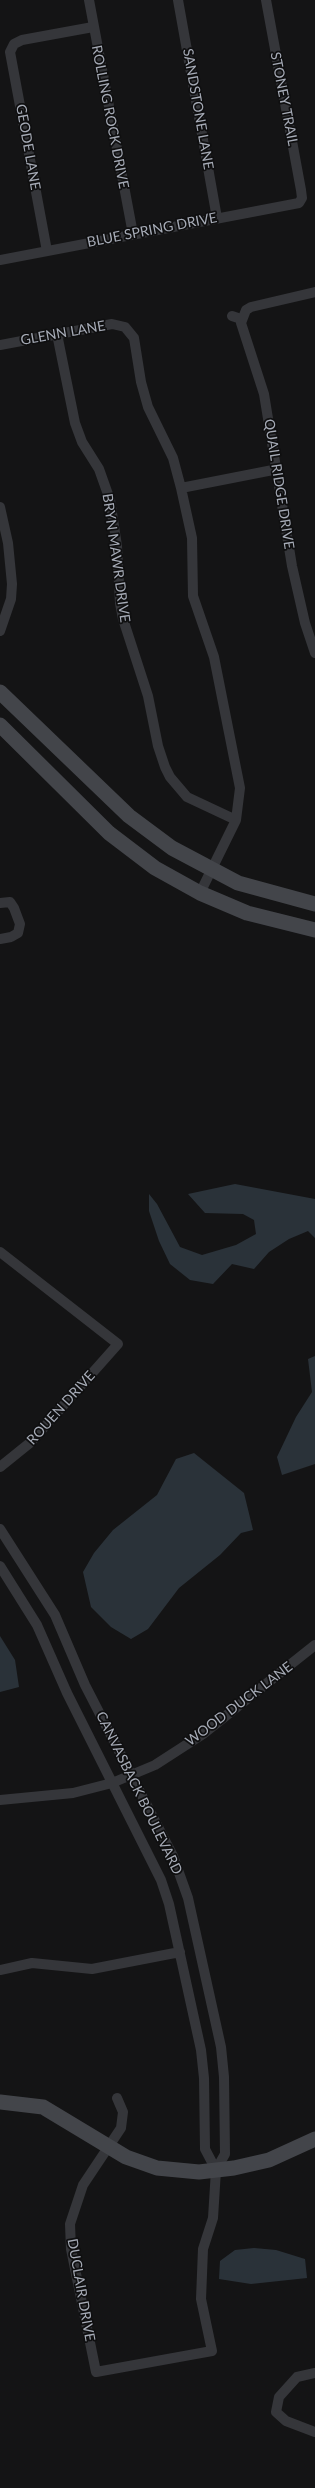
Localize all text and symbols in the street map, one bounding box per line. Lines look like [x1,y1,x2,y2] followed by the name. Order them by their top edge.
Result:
[88,44,132,190] street label: ROLLING ROCK DRIVE
[179,47,217,171] street label: SANDSTONE LANE
[267,51,301,147] street label: STONEY TRAIL
[12,103,44,191] street label: GEODE LANE
[86,209,218,251] street label: BLUE SPRING DRIVE
[19,317,107,349] street label: GLENN LANE
[260,418,298,550] street label: QUAIL RIDGE DRIVE
[99,492,133,624] street label: BRYN MAWR DRIVE
[23,1368,99,1448] street label: ROUEN DRIVE
[182,1658,296,1750] street label: WOOD DUCK LANE
[92,1709,186,1877] street label: CANVASBACK BOULEVARD
[64,2237,98,2343] street label: DUCLAIR DRIVE

